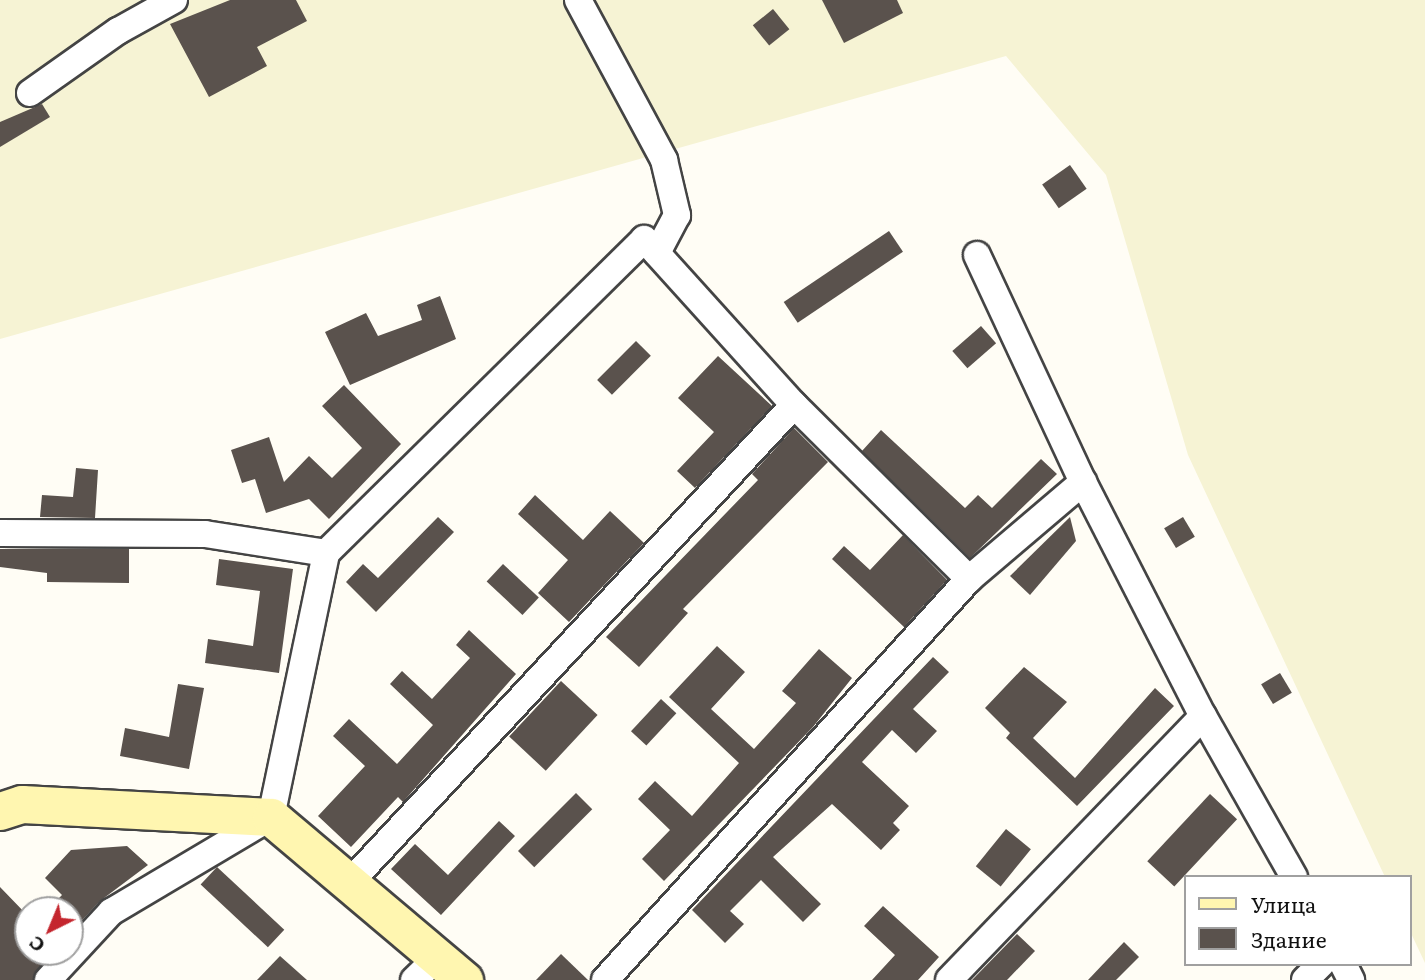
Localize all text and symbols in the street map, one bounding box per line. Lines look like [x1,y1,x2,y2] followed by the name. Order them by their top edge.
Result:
[1184,875,1411,966] legend
[1251,888,1316,919] text: Улица
[14,896,84,966] north arrow
[1251,923,1327,954] text: Здание
[22,930,51,960] text: С

